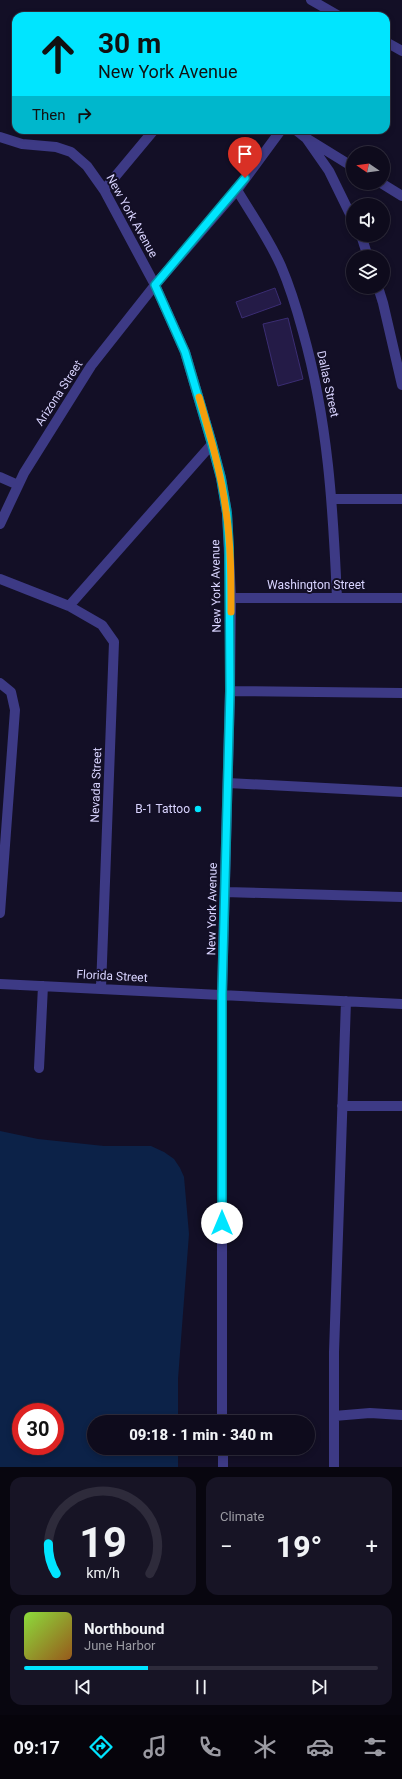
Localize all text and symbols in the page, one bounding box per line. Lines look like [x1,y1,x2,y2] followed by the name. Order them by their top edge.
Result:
[98,27,161,60] text: 30 m
[32,28,84,80] icon: ahead
[98,61,237,82] text: New York Avenue
[73,104,95,126] icon: right
[32,106,65,124] text: Then
[228,137,262,178] pin
[234,143,256,165] icon: arrive
[346,146,390,190] north arrow
[346,146,390,294] map controls
[103,172,161,260] street label: New York Avenue
[346,198,390,242] button: sound
[346,250,390,294] button: layers
[314,349,342,419] street label: Dallas Street
[33,358,85,428] street label: Arizona Street
[208,539,224,633] street label: New York Avenue
[267,578,365,592] street label: Washington Street
[88,747,104,823] street label: Nevada Street
[135,802,190,816] place label: B-1 Tattoo
[193,804,203,814] marker: B-1 Tattoo
[204,862,220,956] street label: New York Avenue
[76,967,148,985] street label: Florida Street
[201,1202,243,1244] position arrow
[12,1403,64,1455] speed limit sign: 30
[129,1426,273,1444] text: 09:18 · 1 min · 340 m
[220,1509,264,1524] text: Climate
[79,1518,127,1567] text: 19
[276,1529,322,1564] text: 19°
[220,1534,233,1559] text: −
[366,1534,378,1559] text: +
[86,1565,120,1581] text: km/h
[84,1620,165,1638] text: Northbound
[84,1638,156,1653] text: June Harbor
[72,1676,94,1698] icon: previous
[190,1676,212,1698] icon: pause
[308,1676,330,1698] icon: next
[87,1733,115,1761] icon: directions
[141,1733,169,1761] icon: music
[196,1733,224,1761] icon: phone
[251,1733,279,1761] icon: climate
[306,1733,334,1761] icon: car
[361,1733,389,1761] icon: filters
[13,1737,60,1758] text: 09:17

